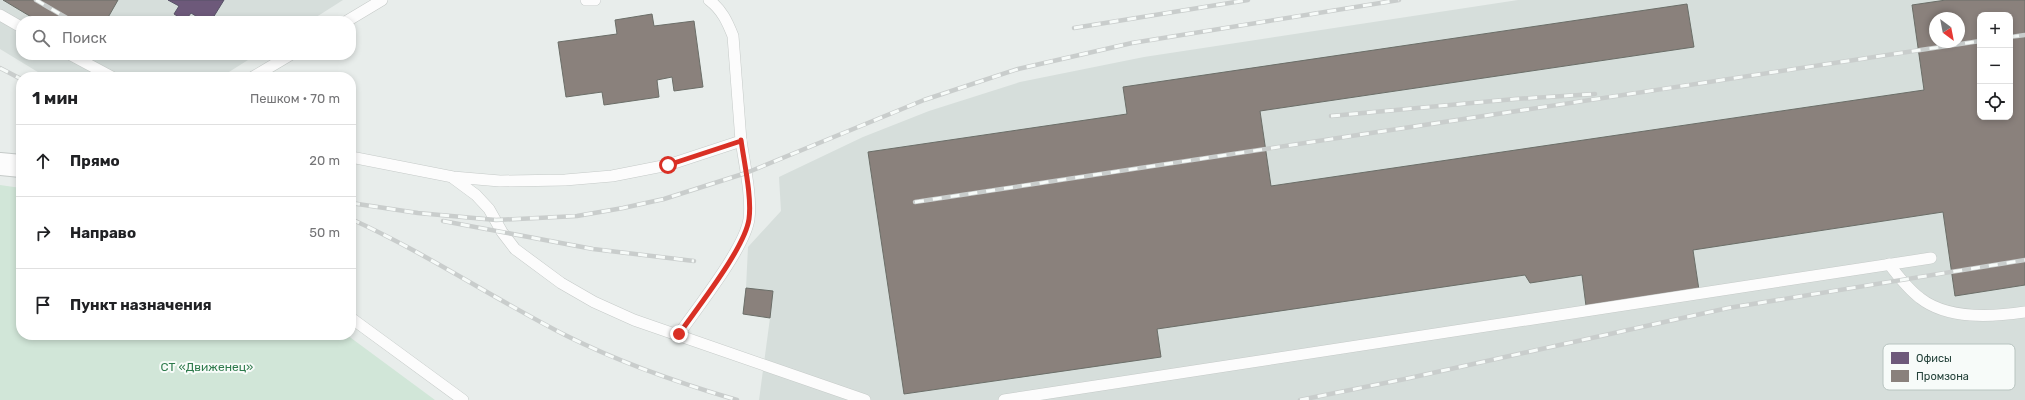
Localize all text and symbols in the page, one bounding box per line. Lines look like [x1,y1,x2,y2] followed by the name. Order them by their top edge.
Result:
[1929,12,1965,48] north arrow
[1977,12,2013,120] map controls
[1977,12,2013,48] button: +
[16,16,356,60] search box
[30,27,52,49] icon: search
[62,29,107,47] text: Поиск
[1977,48,2013,84] button: −
[1977,84,2013,120] button: locate
[32,88,78,108] text: 1 мин
[250,91,340,106] text: Пешком · 70 m
[32,150,54,172] icon: ahead
[70,152,120,170] text: Прямо
[309,153,340,168] text: 20 m
[659,156,677,174] route start
[32,222,54,244] icon: right
[70,224,136,242] text: Направо
[309,225,340,240] text: 50 m
[32,294,54,316] icon: arrive
[70,296,212,314] text: Пункт назначения
[670,325,688,343] route end
[1883,344,2015,390] legend
[1916,352,1952,365] text: Офисы
[161,360,253,374] park label: СТ «Движенец»
[1916,370,1969,383] text: Промзона

